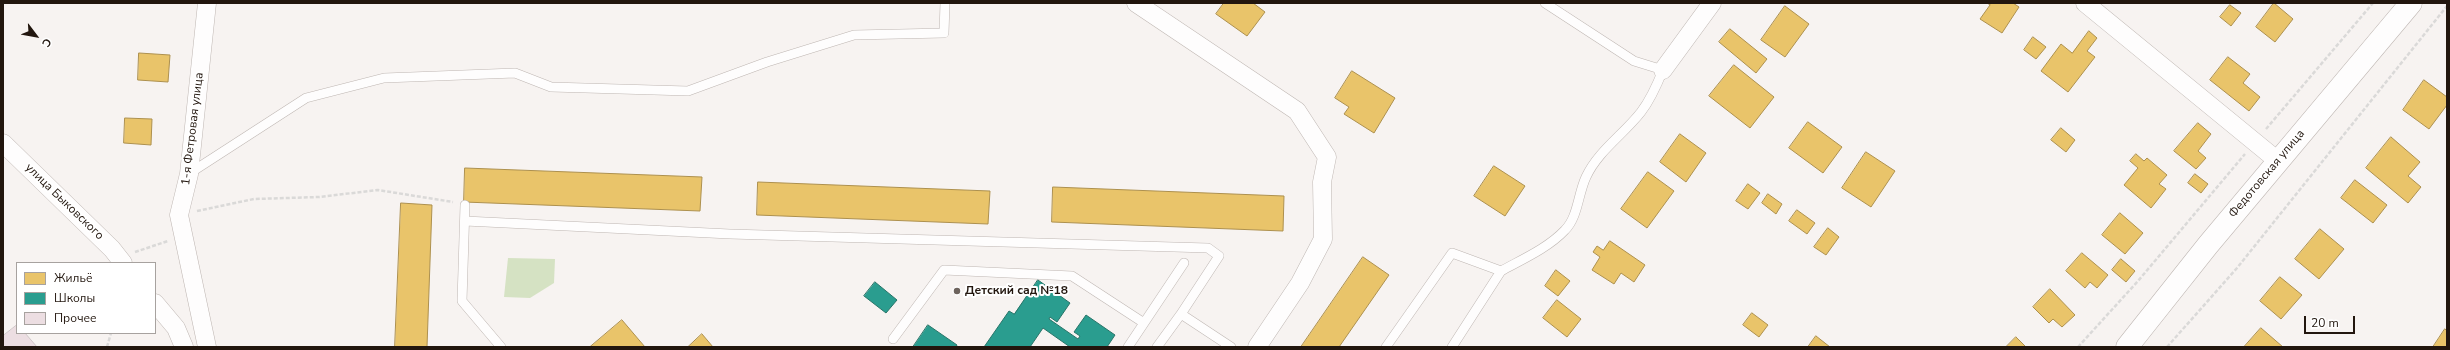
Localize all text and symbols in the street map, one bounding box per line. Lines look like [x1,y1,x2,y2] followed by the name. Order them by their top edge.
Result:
[16,16,56,56] north arrow
[38,35,55,50] text: С
[179,72,207,186] street label: 1-я Фетровая улица
[2226,127,2308,221] street label: Федотовская улица
[22,161,106,243] street label: улица Быковского
[16,262,156,334] legend
[54,270,92,286] text: Жильё
[965,284,1068,298] place label: Детский сад №18
[952,286,962,296] marker: Детский сад №18
[54,290,95,306] text: Школы
[2306,308,2357,334] scale bar
[54,310,97,326] text: Прочее
[2311,315,2339,331] text: 20 m

